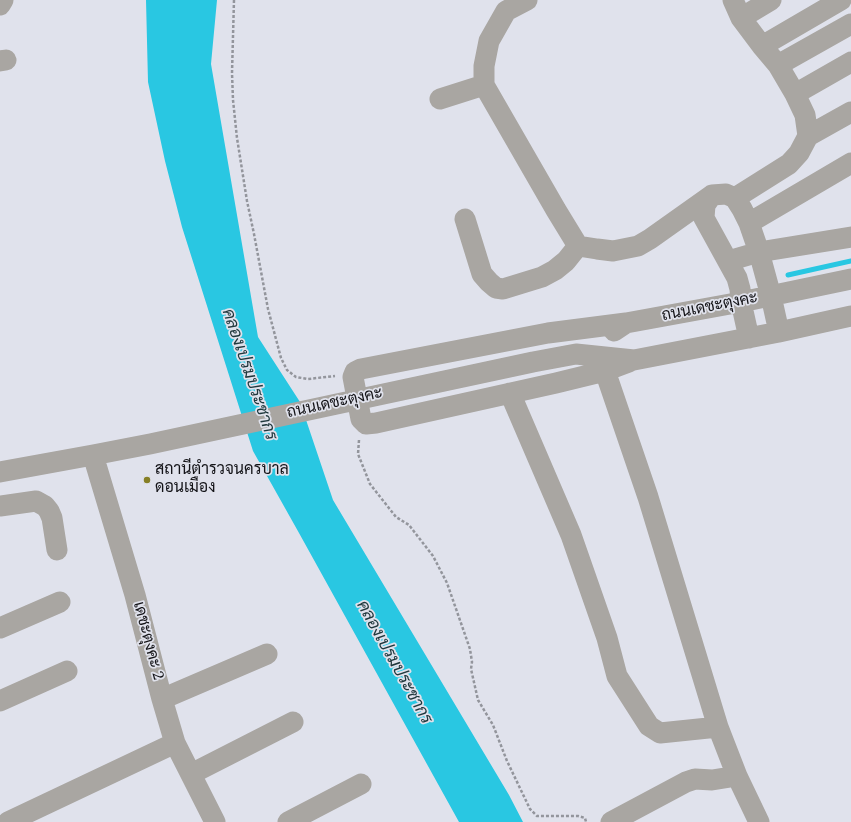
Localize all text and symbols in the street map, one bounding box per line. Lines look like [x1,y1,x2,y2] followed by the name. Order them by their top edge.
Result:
[660,289,760,327] street label: ถนนเดชะตุงคะ
[216,306,280,444] water label: คลองเปรมประชากร
[285,384,385,424] street label: ถนนเดชะตุงคะ
[155,461,289,499] place label: สถานีตำรวจนครบาล ดอนเมือง
[142,475,152,485] marker: สถานีตำรวจนครบาล ดอนเมือง
[351,598,435,728] water label: คลองเปรมประชากร
[127,600,167,682] street label: เดชะตุงคะ 2

